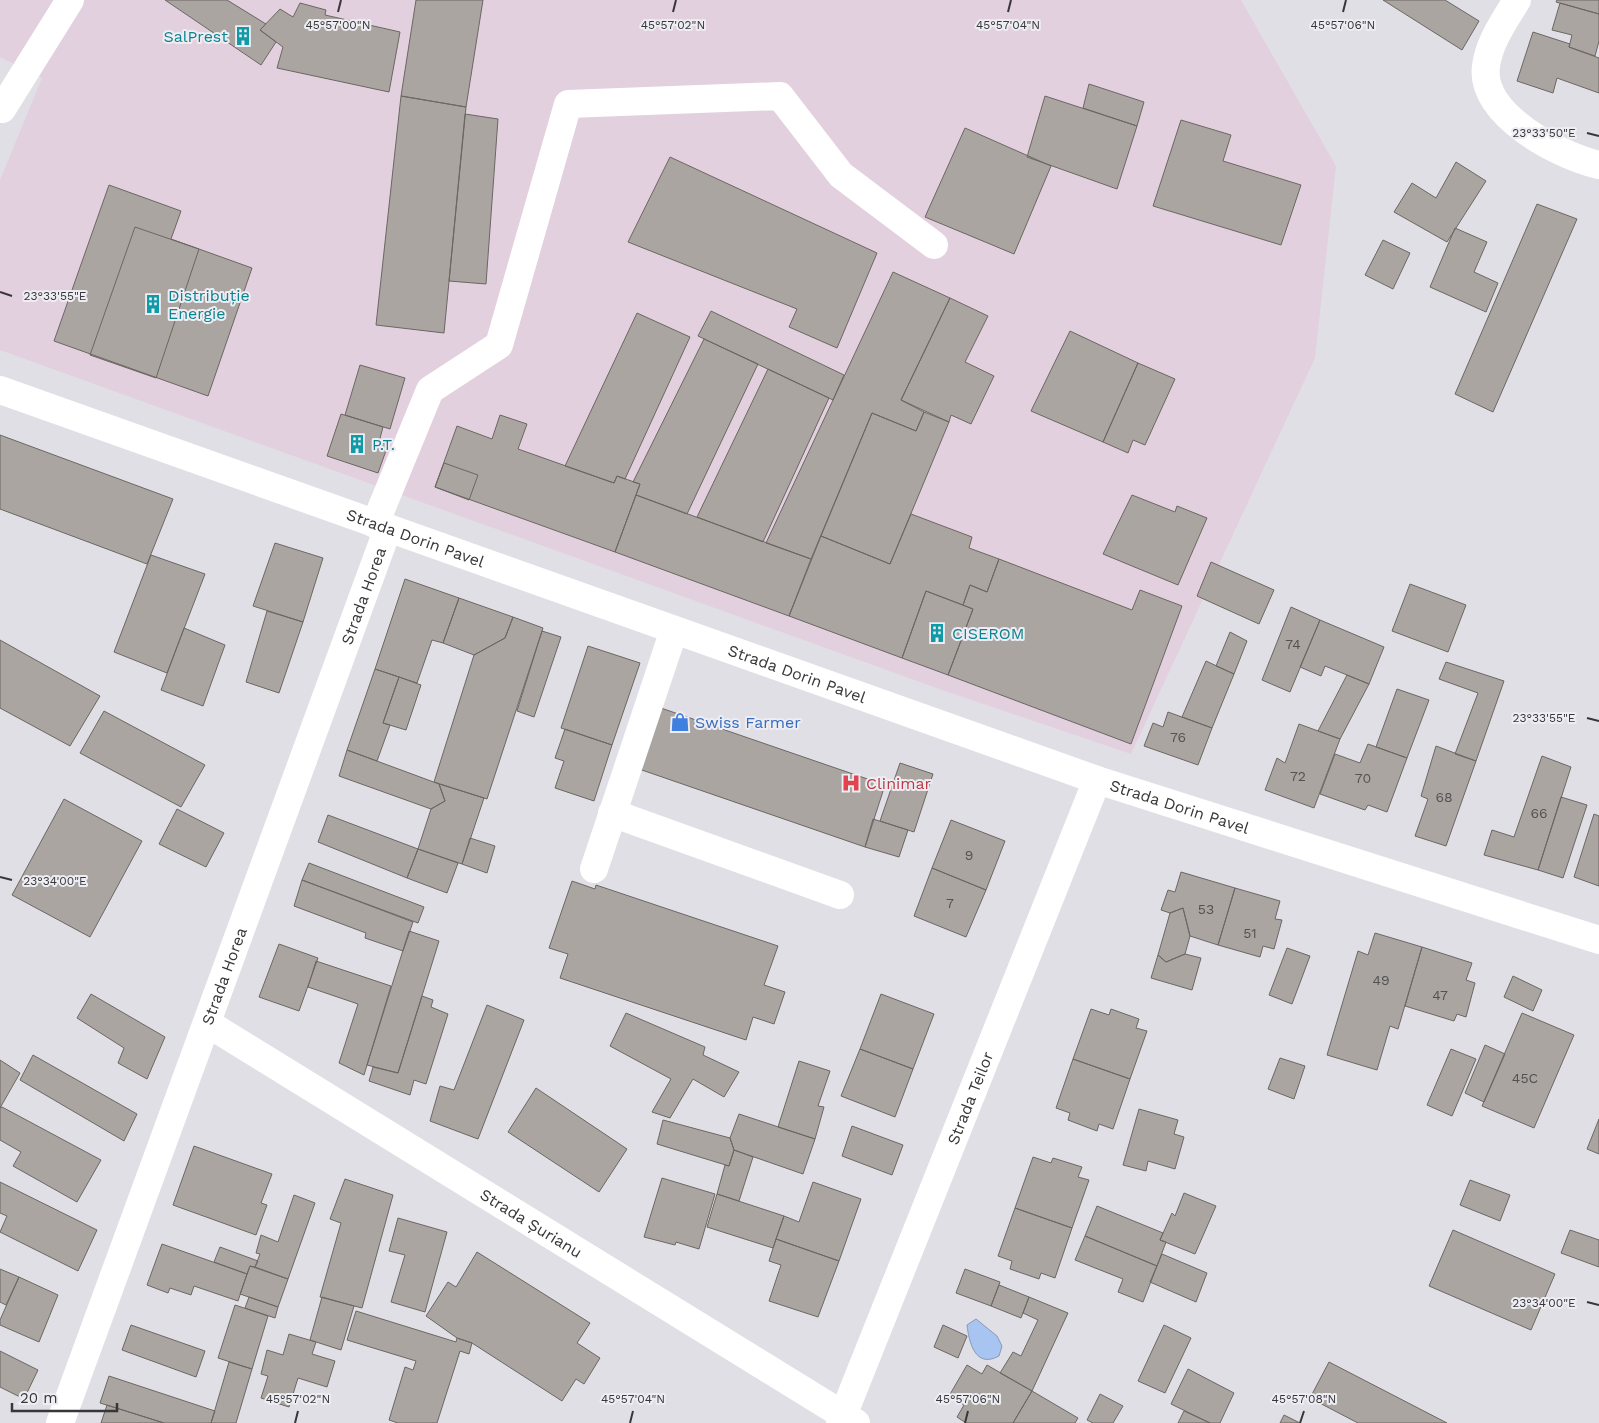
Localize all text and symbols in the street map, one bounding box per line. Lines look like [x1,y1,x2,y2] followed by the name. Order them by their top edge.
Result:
[306,18,370,32] text: 45°57'00"N
[641,18,705,32] text: 45°57'02"N
[976,18,1040,32] text: 45°57'04"N
[1311,18,1375,32] text: 45°57'06"N
[232,25,254,47] building icon: SalPrest
[164,27,228,46] place label: SalPrest
[1512,126,1576,140] text: 23°33'50"E
[168,286,250,323] place label: Distribuție Energie
[24,289,87,303] text: 23°33'55"E
[142,293,164,315] building icon: Distribuție Energie
[346,433,368,455] building icon: P.T.
[372,435,395,454] place label: P.T.
[344,505,487,571] street label: Strada Dorin Pavel
[337,545,390,647] street label: Strada Horea
[926,622,948,644] building icon: CISEROM
[952,624,1024,643] place label: CISEROM
[1285,636,1301,652] house number: 74
[725,641,869,707] street label: Strada Dorin Pavel
[669,711,691,733] shop icon: Swiss Farmer
[1513,711,1576,725] text: 23°33'55"E
[695,713,801,732] place label: Swiss Farmer
[1170,729,1186,745] house number: 76
[1290,768,1306,784] house number: 72
[1355,770,1371,786] house number: 70
[840,772,862,794] hospital icon: Clinimar
[866,774,932,793] place label: Clinimar
[1108,776,1252,838] street label: Strada Dorin Pavel
[1435,789,1453,805] house number: 68
[1530,805,1548,821] house number: 66
[965,847,973,863] house number: 9
[23,874,87,888] text: 23°34'00"E
[946,895,954,911] house number: 7
[1198,901,1214,917] house number: 53
[198,925,251,1028] street label: Strada Horea
[1243,925,1257,941] house number: 51
[1372,972,1390,988] house number: 49
[1432,987,1448,1003] house number: 47
[943,1048,998,1147] street label: Strada Teilor
[1512,1070,1538,1086] house number: 45C
[477,1185,586,1262] street label: Strada Șurianu
[1512,1296,1576,1310] text: 23°34'00"E
[12,1380,118,1412] scale bar
[20,1389,58,1407] text: 20 m
[266,1392,330,1406] text: 45°57'02"N
[601,1392,665,1406] text: 45°57'04"N
[936,1392,1000,1406] text: 45°57'06"N
[1272,1392,1336,1406] text: 45°57'08"N

